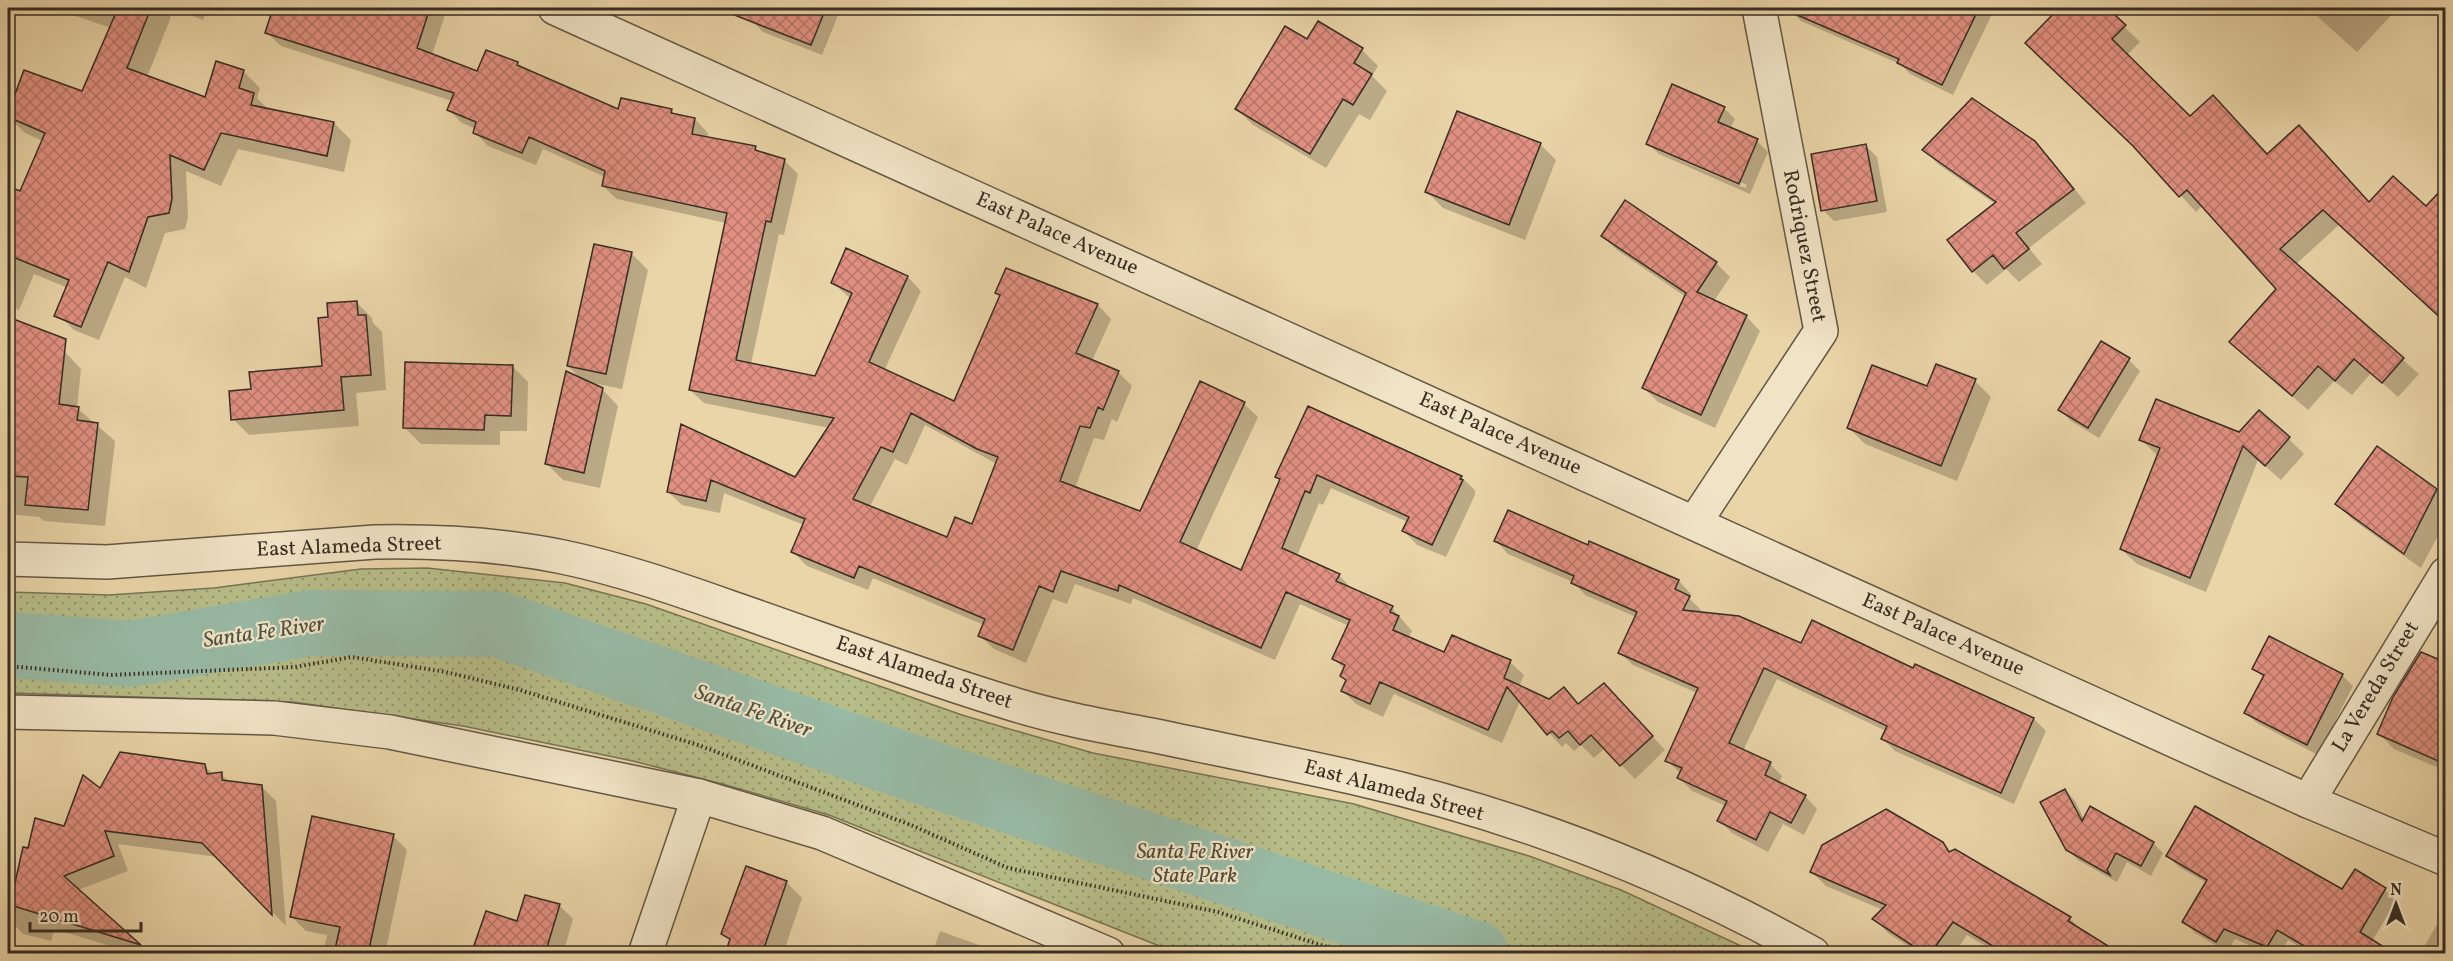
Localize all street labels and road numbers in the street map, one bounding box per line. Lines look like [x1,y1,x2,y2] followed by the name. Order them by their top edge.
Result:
[1775,167,1833,325] street label: Rodriquez Street
[971,185,1143,283] street label: East Palace Avenue
[1414,385,1586,483] street label: East Palace Avenue
[256,529,442,565] street label: East Alameda Street
[1857,586,2029,684] street label: East Palace Avenue
[2325,616,2427,758] street label: La Vereda Street
[832,629,1016,717] street label: East Alameda Street
[1301,753,1487,829] street label: East Alameda Street

